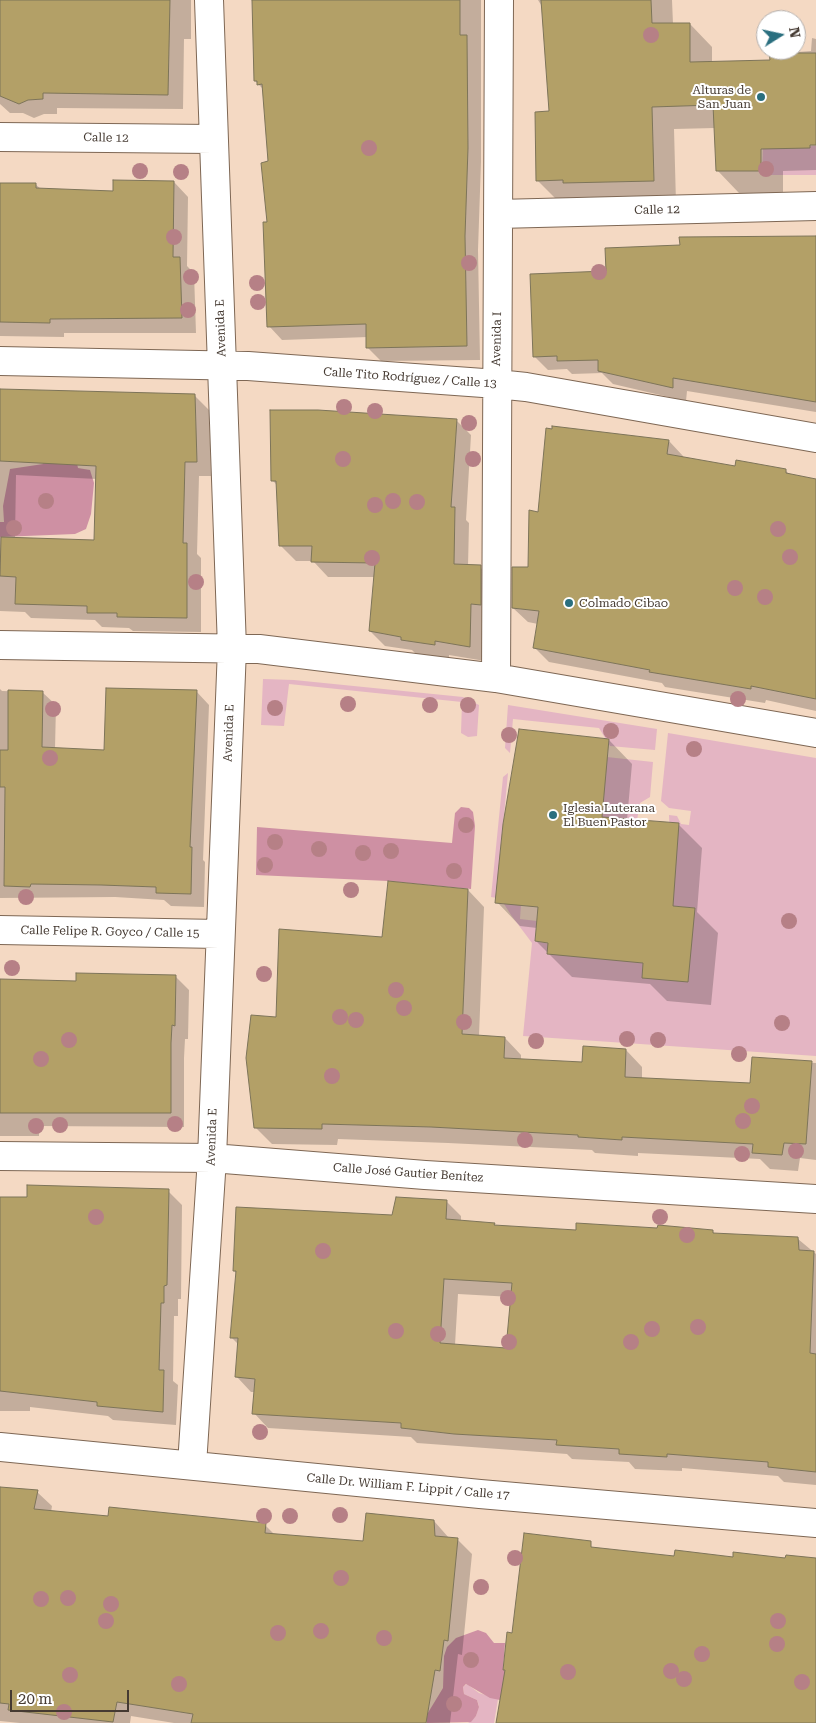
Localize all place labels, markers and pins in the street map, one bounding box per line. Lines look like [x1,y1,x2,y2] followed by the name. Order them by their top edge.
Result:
[692,83,751,111] place label: Alturas de San Juan
[755,91,767,103] marker: Alturas de San Juan
[579,596,668,610] place label: Colmado Cibao
[563,597,575,609] marker: Colmado Cibao
[563,801,655,829] place label: Iglesia Luterana El Buen Pastor
[547,809,559,821] marker: Iglesia Luterana El Buen Pastor

